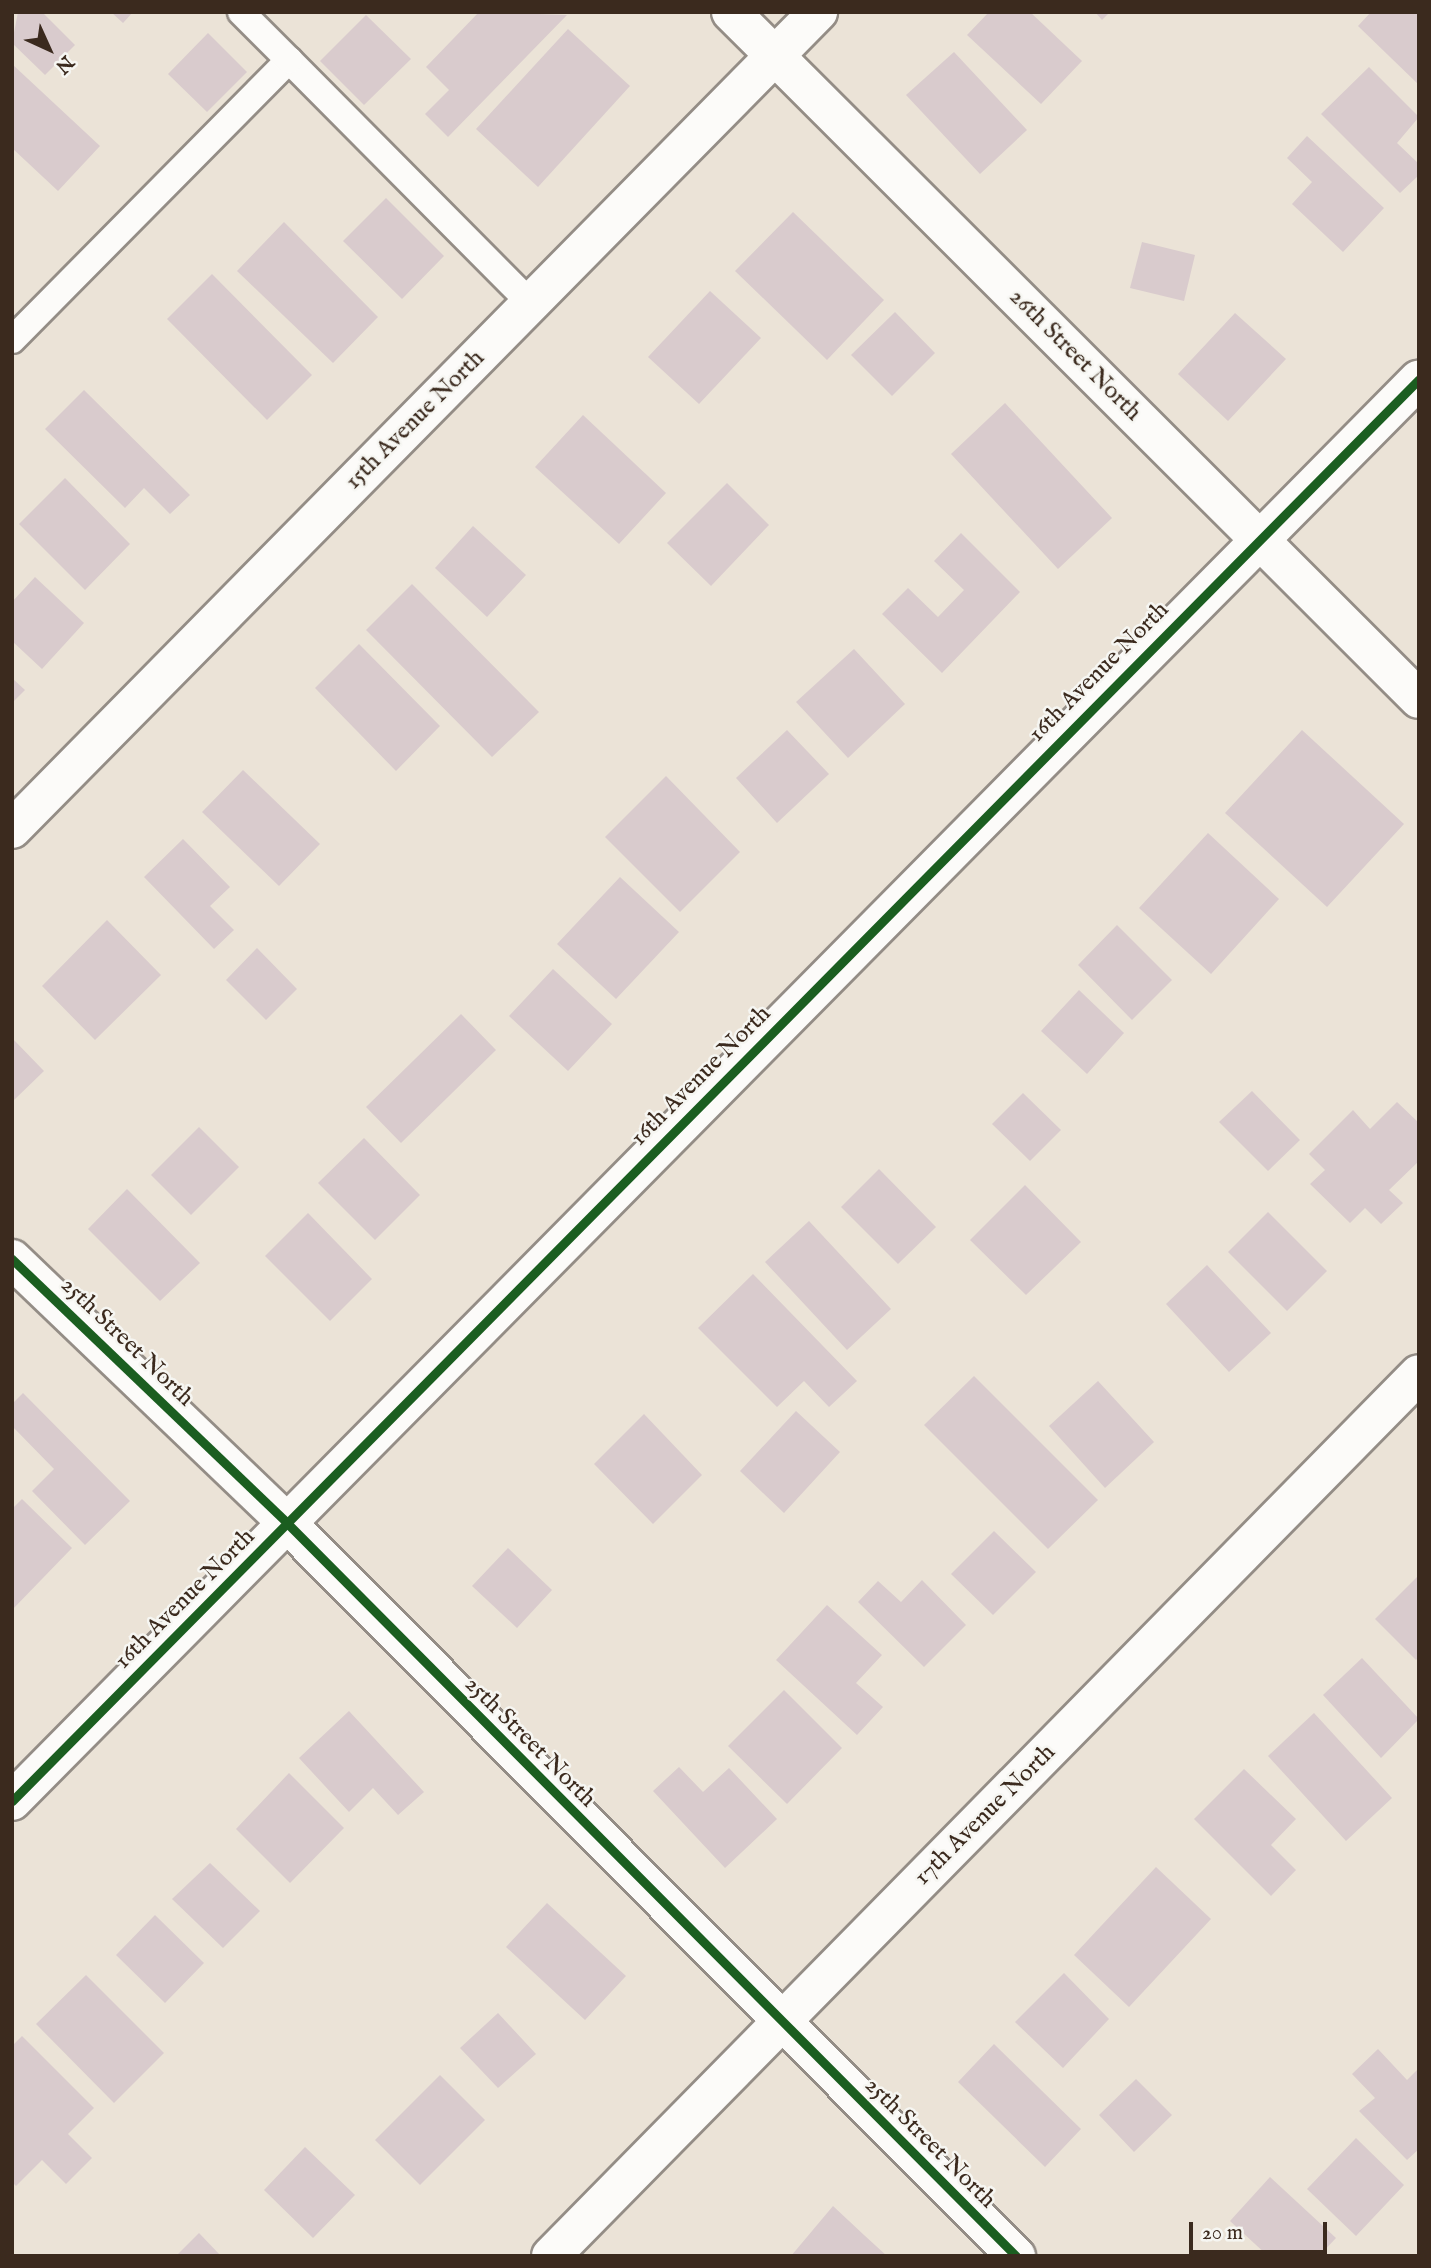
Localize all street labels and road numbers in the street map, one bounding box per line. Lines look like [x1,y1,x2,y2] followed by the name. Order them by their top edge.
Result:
[1003,283,1147,427] street label: 26th Street North
[339,344,491,496] street label: 15th Avenue North
[1023,596,1175,748] street label: 16th Avenue North
[625,1000,777,1152] street label: 16th Avenue North
[54,1271,200,1413] street label: 25th Street North
[109,1523,261,1675] street label: 16th Avenue North
[458,1670,602,1814] street label: 25th Street North
[908,1738,1062,1892] street label: 17th Avenue North
[858,2071,1002,2215] street label: 25th Street North

